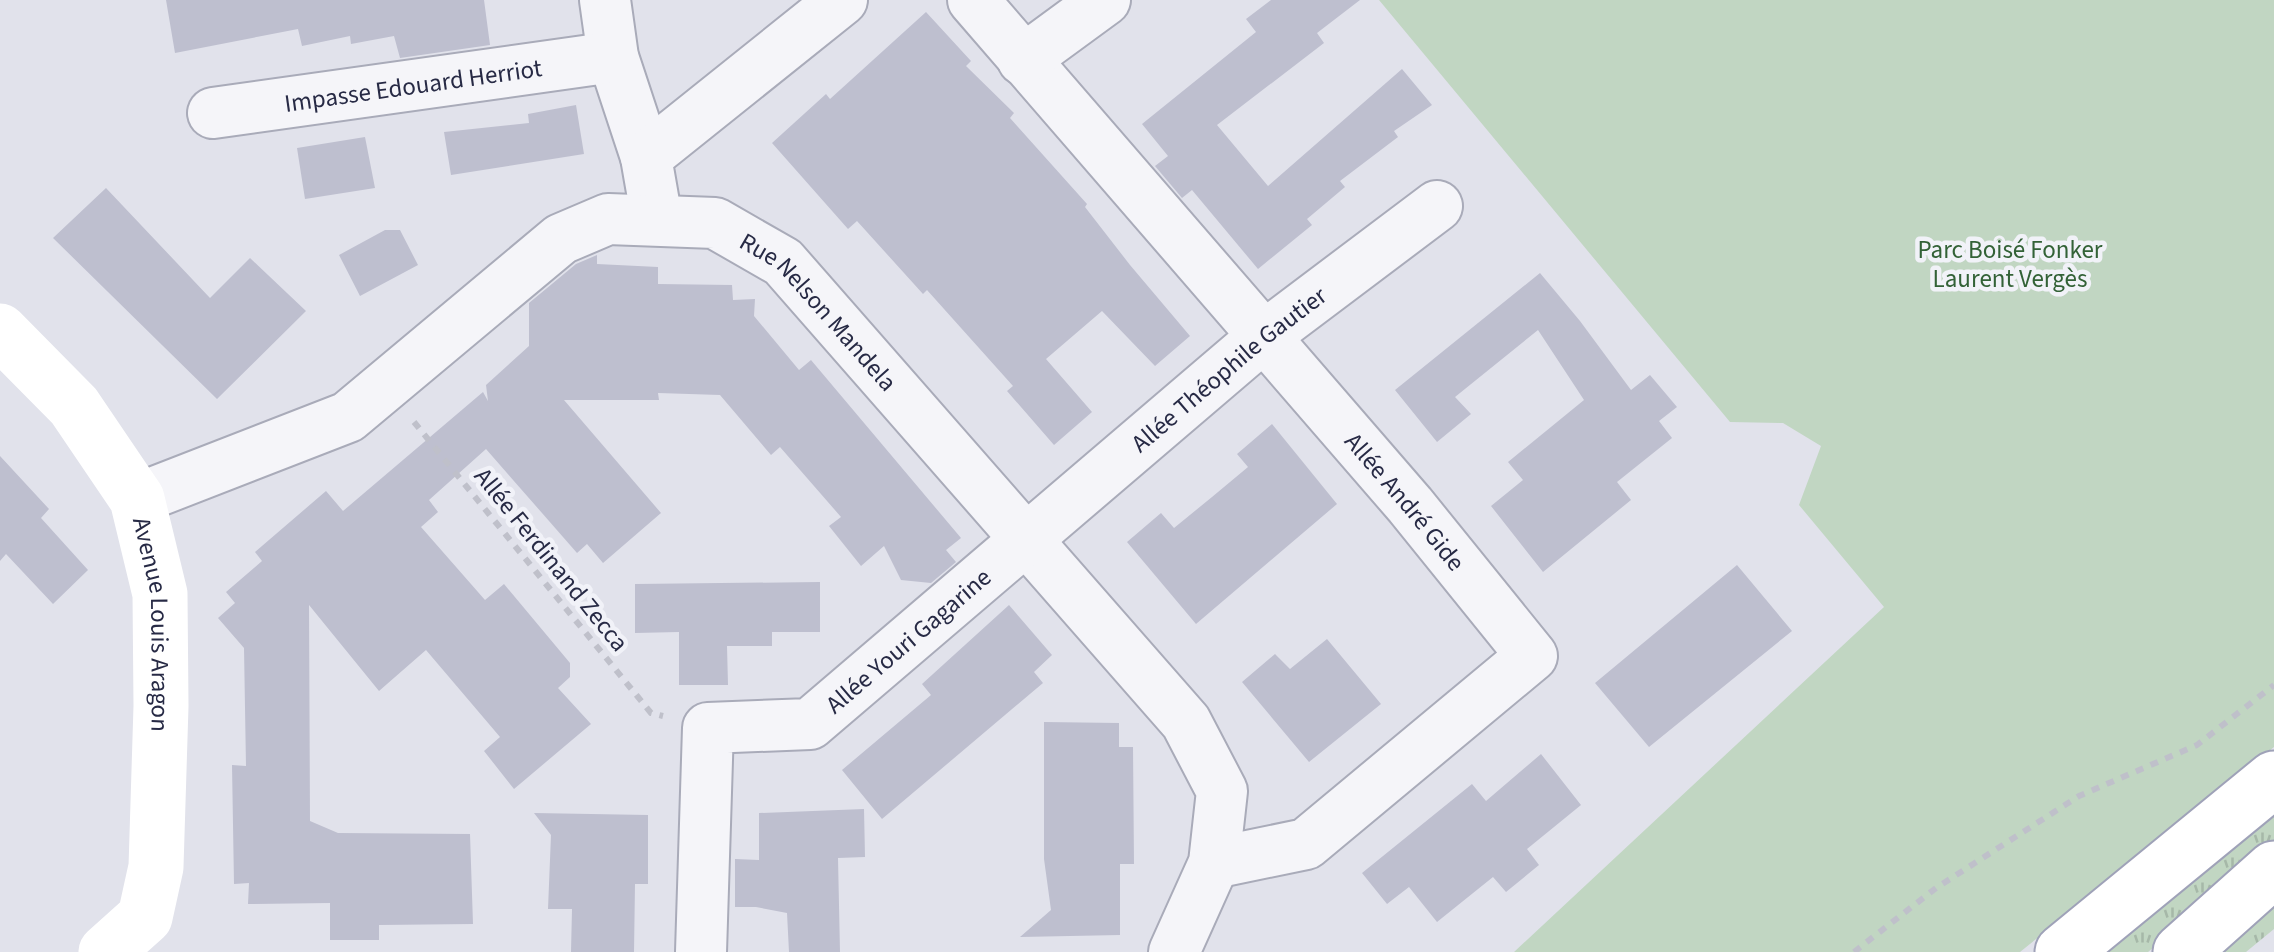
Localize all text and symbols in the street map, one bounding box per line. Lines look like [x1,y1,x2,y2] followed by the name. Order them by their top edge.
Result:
[282,50,545,122] street label: Impasse Edouard Herriot
[733,224,905,399] street label: Rue Nelson Mandela
[1917,232,2103,297] park label: Parc Boisé Fonker Laurent Vergès
[1123,278,1335,461] street label: Allée Théophile Gautier
[1336,425,1473,579] street label: Allée André Gide
[466,460,637,659] street label: Allée Ferdinand Zecca
[123,513,178,732] street label: Avenue Louis Aragon
[818,560,999,722] street label: Allée Youri Gagarine

